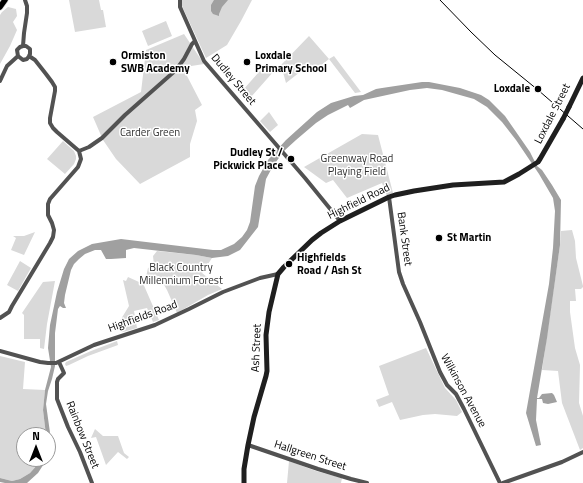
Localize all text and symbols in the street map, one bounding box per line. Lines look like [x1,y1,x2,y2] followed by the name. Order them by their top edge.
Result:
[121,49,190,75] place label: Ormiston SWB Academy
[255,49,327,75] place label: Loxdale Primary School
[208,52,258,108] street label: Dudley Street
[108,57,118,67] marker: Ormiston SWB Academy
[242,57,252,67] marker: Loxdale Primary School
[494,82,530,96] place label: Loxdale
[532,82,574,146] street label: Loxdale Street
[533,84,543,94] marker: Loxdale
[120,126,180,140] park label: Carder Green
[213,146,283,172] place label: Dudley St / Pickwick Place
[321,152,393,178] park label: Greenway Road Playing Field
[286,154,296,164] marker: Dudley St / Pickwick Place
[326,181,392,223] street label: Highfield Road
[394,211,414,267] street label: Bank Street
[447,231,491,245] place label: St Martin
[434,233,444,243] marker: St Martin
[297,251,361,277] place label: Highfields Road / Ash St
[284,259,294,269] marker: Highfields Road / Ash St
[139,261,223,287] park label: Black Country Millennium Forest
[107,298,179,336] street label: Highfields Road
[250,324,264,372] street label: Ash Street
[437,352,489,430] street label: Wilkinson Avenue
[63,399,101,471] street label: Rainbow Street
[16,427,56,467] north arrow
[32,428,40,444] text: N
[272,438,348,474] street label: Hallgreen Street

